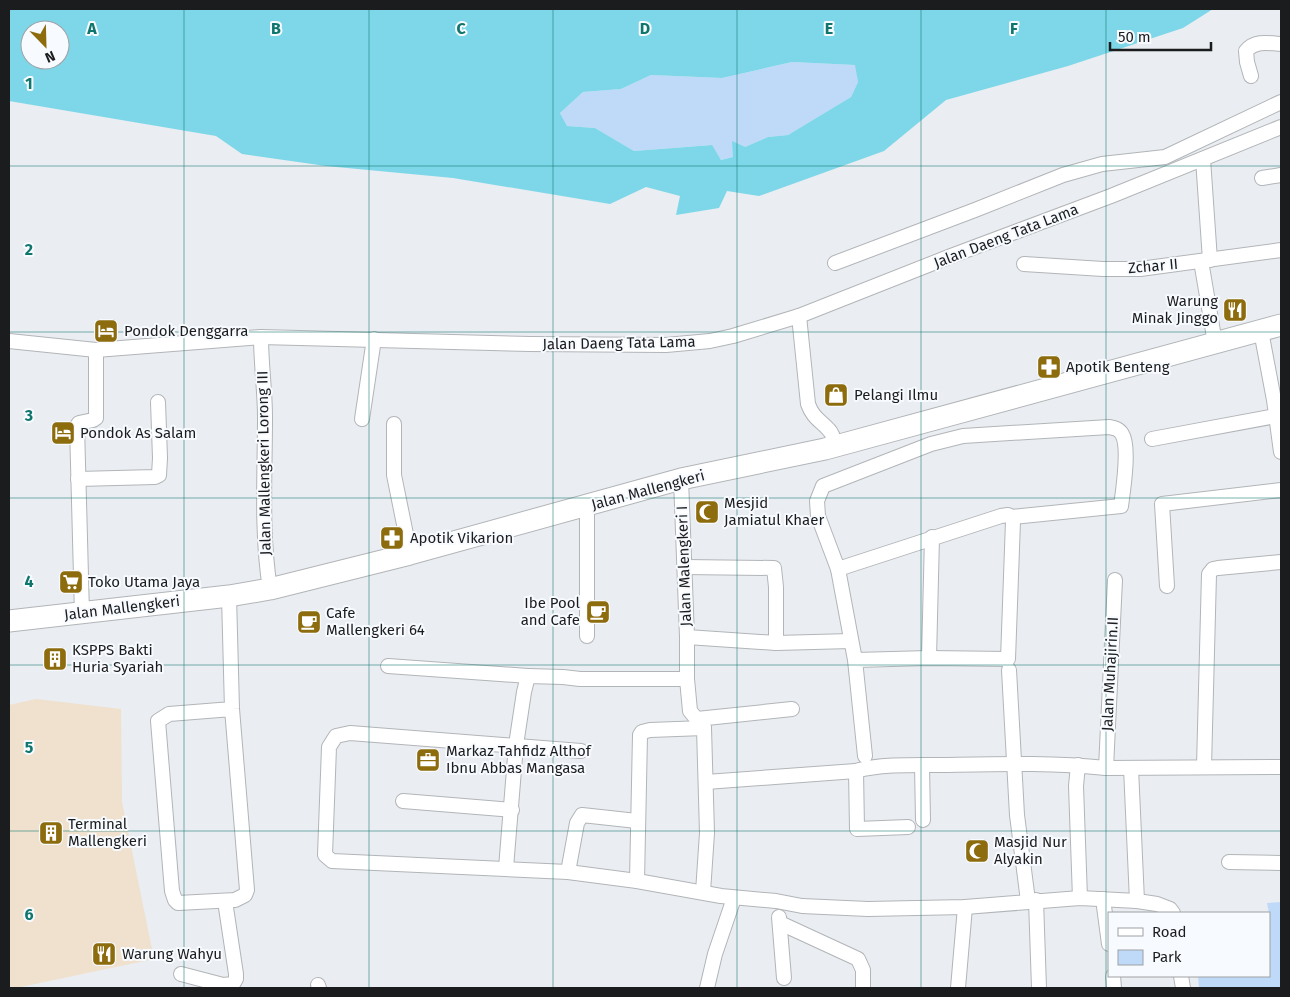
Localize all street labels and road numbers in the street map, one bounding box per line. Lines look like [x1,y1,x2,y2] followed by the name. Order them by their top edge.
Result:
[931,200,1081,272] street label: Jalan Daeng Tata Lama
[1127,255,1179,277] street label: Zchar II
[542,333,696,353] street label: Jalan Daeng Tata Lama
[253,371,275,555] street label: Jalan Mallengkeri Lorong III
[589,466,707,514] street label: Jalan Mallengkeri
[673,505,695,627] street label: Jalan Malengkeri I
[63,592,181,624] street label: Jalan Mallengkeri
[1098,616,1122,732] street label: Jalan Muhajirin.II

